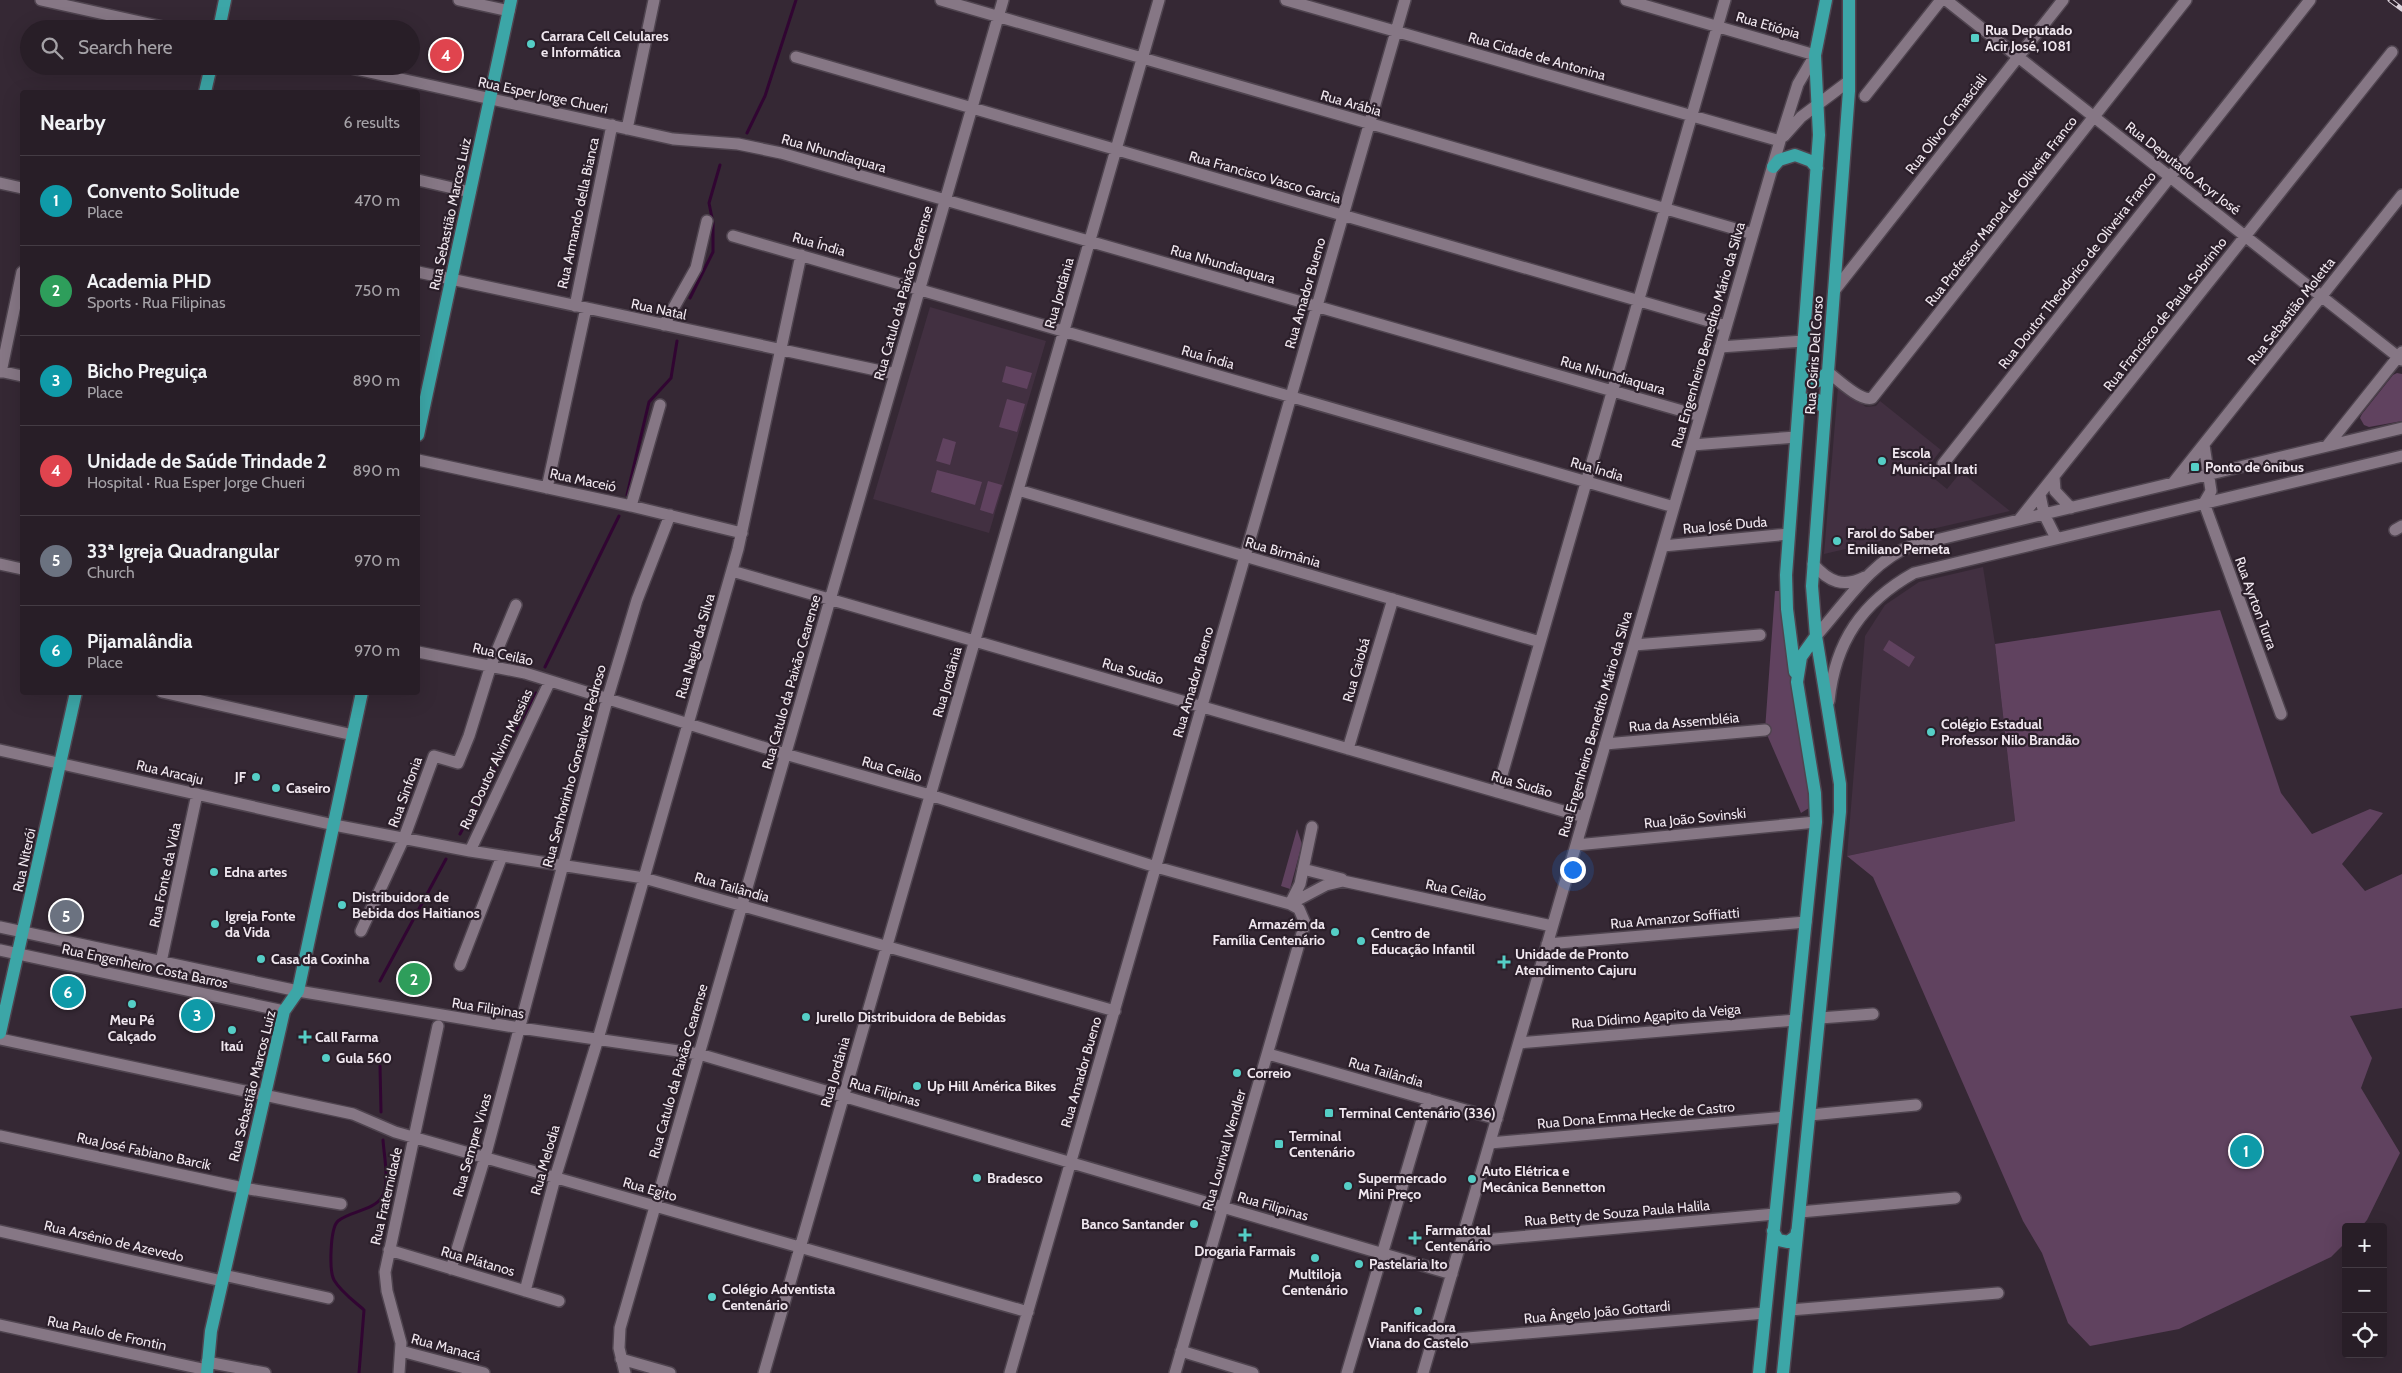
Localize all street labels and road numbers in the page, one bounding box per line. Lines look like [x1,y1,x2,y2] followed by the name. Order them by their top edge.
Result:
[1734,7,1802,43] street label: Rua Etiópia
[1466,28,1608,84] street label: Rua Cidade de Antonina
[1901,70,1991,178] street label: Rua Olivo Carnasciali
[476,72,610,118] street label: Rua Esper Jorge Chueri
[1318,86,1384,120] street label: Rua Arábia
[1921,112,2081,310] street label: Rua Professor Manoel de Oliveira Franco
[2122,117,2244,219] street label: Rua Deputado Acyr José
[779,129,889,177] street label: Rua Nhundiaquara
[553,135,603,290] street label: Rua Armando della Bianca
[425,136,475,292] street label: Rua Sebastião Marcos Luiz
[1187,147,1343,207] street label: Rua Francisco Vasco Garcia
[1994,167,2160,372] street label: Rua Doutor Theodorico de Oliveira Franco
[869,204,937,382] street label: Rua Catulo da Paixão Cearense
[1667,220,1749,450] street label: Rua Engenheiro Benedito Mário da Silva
[790,228,848,260] street label: Rua Índia
[2099,233,2231,395] street label: Rua Francisco de Paula Sobrinho
[1281,235,1330,350] street label: Rua Amador Bueno
[1168,240,1278,288] street label: Rua Nhundiaquara
[2243,253,2339,368] street label: Rua Sebastião Moletta
[1040,255,1078,330] street label: Rua Jordânia
[629,294,689,324] street label: Rua Natal
[1801,295,1827,415] street label: Rua Osíris Del Corso
[1179,341,1237,373] street label: Rua Índia
[1558,351,1668,399] street label: Rua Nhundiaquara
[1568,453,1626,485] street label: Rua Índia
[548,464,618,496] street label: Rua Maceió
[1682,512,1768,538] street label: Rua José Duda
[1243,533,1323,571] street label: Rua Birmânia
[2231,554,2281,652] street label: Rua Ayrton Turra
[671,591,719,701] street label: Rua Nagib da Silva
[757,593,825,771] street label: Rua Catulo da Paixão Cearense
[1554,609,1636,839] street label: Rua Engenheiro Benedito Mário da Silva
[1169,624,1218,739] street label: Rua Amador Bueno
[1338,636,1374,704] street label: Rua Caiobá
[471,638,535,670] street label: Rua Ceilão
[928,644,966,719] street label: Rua Jordânia
[1100,654,1166,688] street label: Rua Sudão
[538,662,610,869] street label: Rua Senhorinho Gonsalves Pedroso
[456,686,537,832] street label: Rua Doutor Alvim Messias
[1628,708,1740,736] street label: Rua da Assembléia
[860,752,924,786] street label: Rua Ceilão
[384,754,426,830] street label: Rua Sinfonia
[135,756,205,788] street label: Rua Aracaju
[1489,767,1555,801] street label: Rua Sudão
[1643,804,1747,832] street label: Rua João Sovinski
[145,821,185,929] street label: Rua Fonte da Vida
[8,826,40,894] street label: Rua Niterói
[692,868,772,906] street label: Rua Tailândia
[1424,875,1488,905] street label: Rua Ceilão
[1610,903,1740,933] street label: Rua Amanzor Soffiatti
[60,940,230,992] street label: Rua Engenheiro Costa Barros
[644,982,712,1160] street label: Rua Catulo da Paixão Cearense
[451,993,526,1023] street label: Rua Filipinas
[1571,1000,1742,1032] street label: Rua Dídimo Agapito da Veiga
[224,1008,280,1164] street label: Rua Sebastião Marcos Luiz
[1057,1014,1106,1129] street label: Rua Amador Bueno
[816,1034,854,1109] street label: Rua Jordânia
[1346,1053,1426,1091] street label: Rua Tailândia
[847,1073,923,1111] street label: Rua Filipinas
[1198,1087,1250,1213] street label: Rua Lourival Wendler
[449,1091,495,1199] street label: Rua Sempre Vivas
[1536,1097,1736,1133] street label: Rua Dona Emma Hecke de Castro
[526,1123,564,1197] street label: Rua Melodia
[75,1128,214,1174] street label: Rua José Fabiano Barcik
[366,1145,406,1247] street label: Rua Fraternidade
[621,1173,679,1205] street label: Rua Egito
[1235,1187,1311,1225] street label: Rua Filipinas
[1523,1196,1711,1230] street label: Rua Betty de Souza Paula Halila
[42,1216,186,1266] street label: Rua Arsênio de Azevedo
[439,1242,517,1280] street label: Rua Plátanos
[1523,1297,1671,1327] street label: Rua Ângelo João Gottardi
[46,1312,168,1354] street label: Rua Paulo de Frontin
[409,1329,483,1365] street label: Rua Manacá

